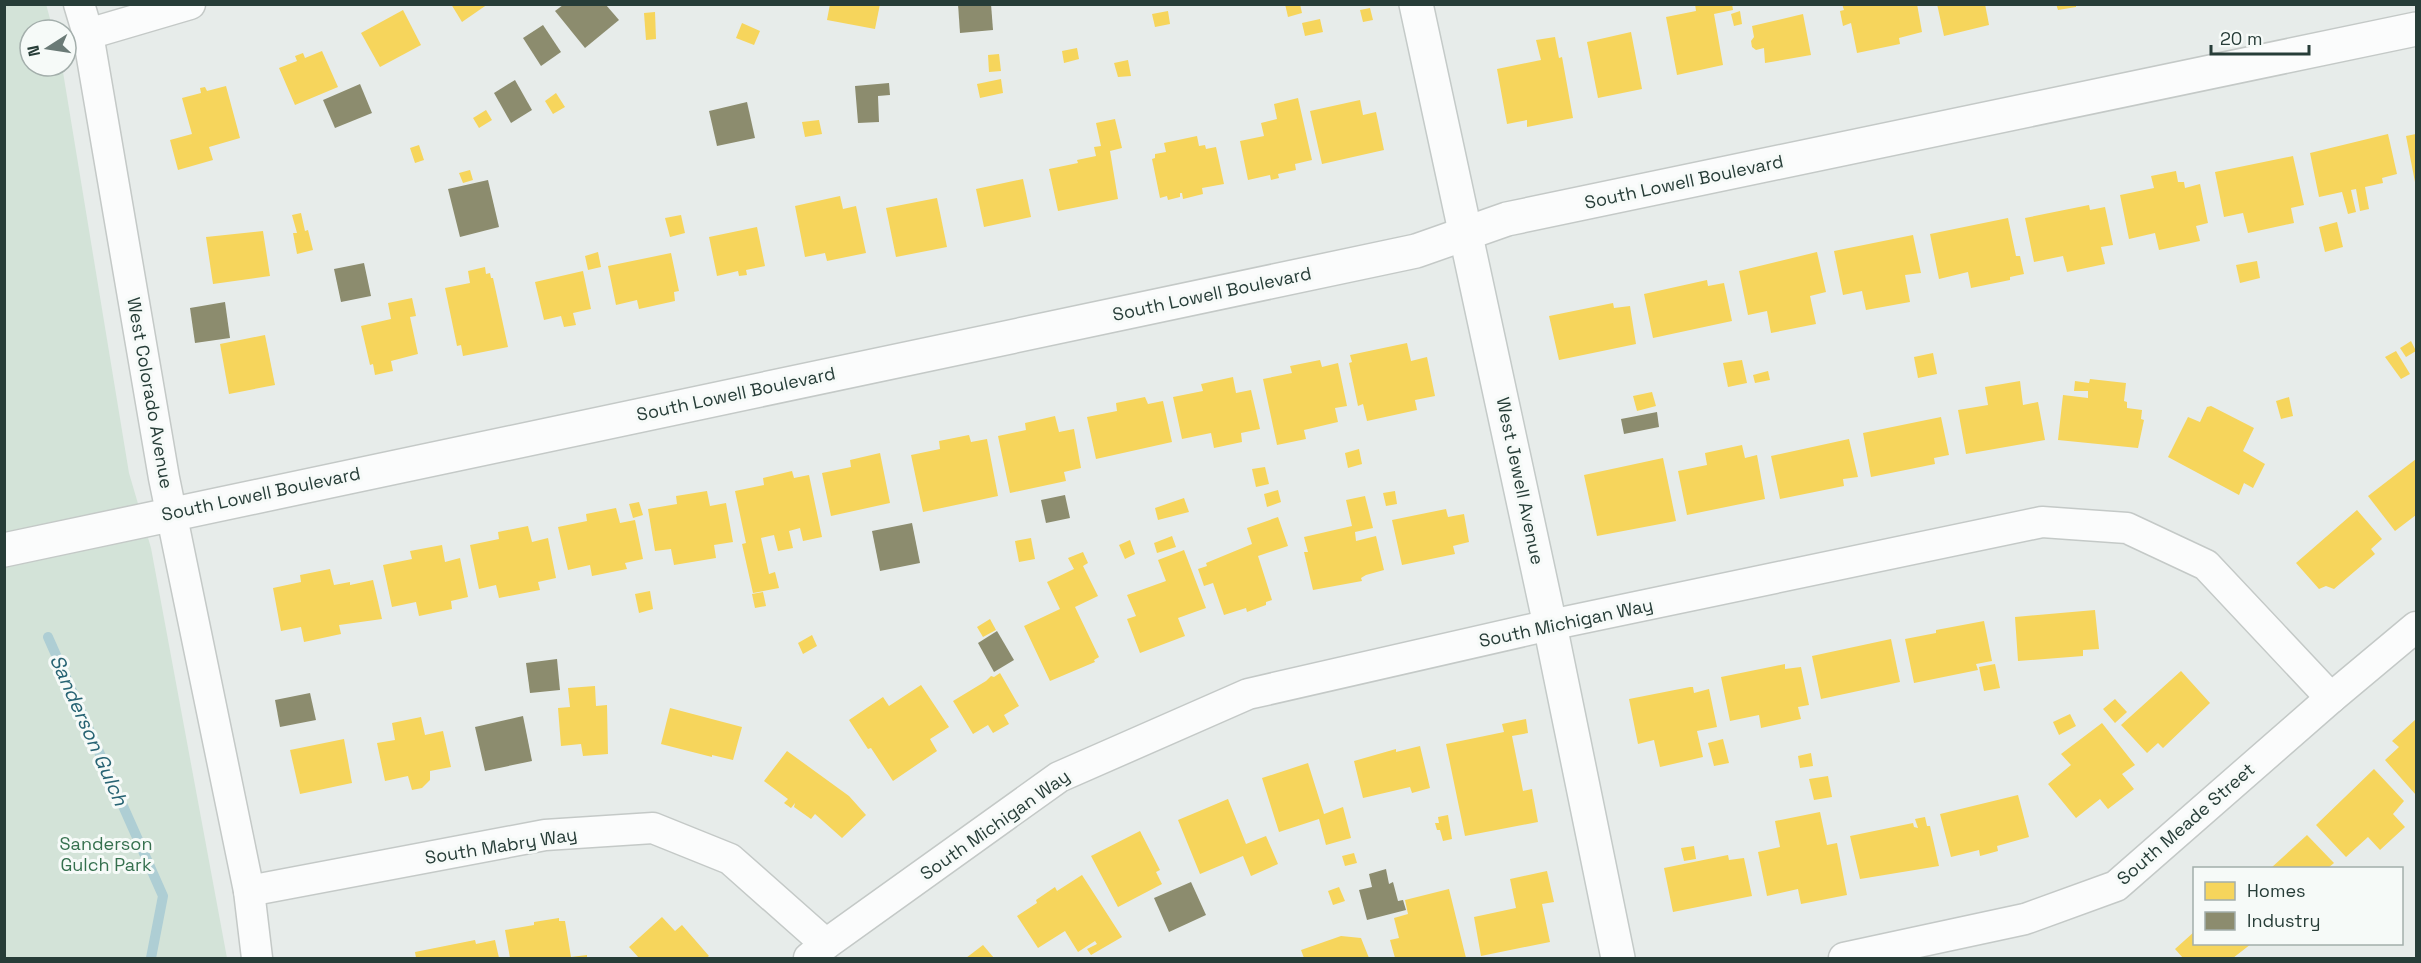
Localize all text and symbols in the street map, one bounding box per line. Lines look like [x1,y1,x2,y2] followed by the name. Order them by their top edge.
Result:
[18,18,78,78] north arrow
[2211,18,2308,56] scale bar
[2220,27,2263,50] text: 20 m
[22,44,45,58] text: N
[1582,149,1785,214] street label: South Lowell Boulevard
[1110,261,1313,326] street label: South Lowell Boulevard
[122,295,179,490] street label: West Colorado Avenue
[634,361,837,426] street label: South Lowell Boulevard
[1491,395,1549,567] street label: West Jewell Avenue
[159,461,362,526] street label: South Lowell Boulevard
[1477,593,1655,652] street label: South Michigan Way
[44,650,134,810] water label: Sanderson Gulch
[2112,757,2259,890] street label: South Meade Street
[915,764,1074,885] street label: South Michigan Way
[423,822,579,869] street label: South Mabry Way
[60,832,152,876] park label: Sanderson Gulch Park
[2193,867,2403,945] legend
[2247,879,2306,902] text: Homes
[2247,909,2320,932] text: Industry

